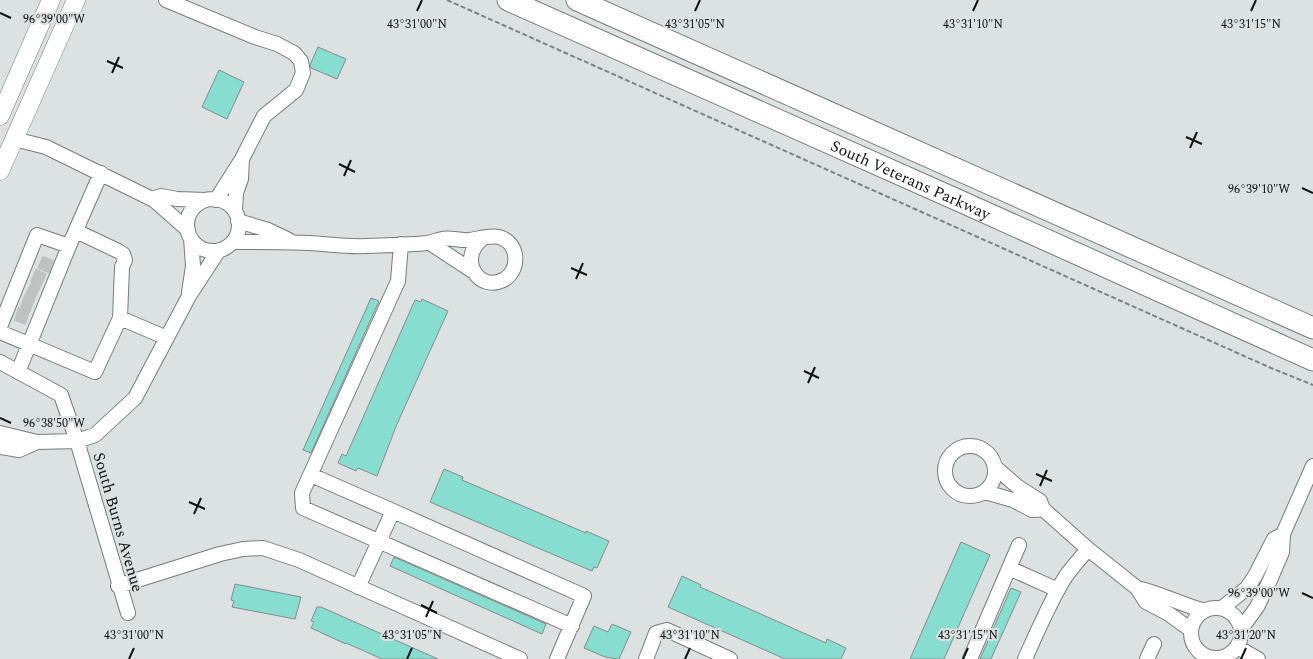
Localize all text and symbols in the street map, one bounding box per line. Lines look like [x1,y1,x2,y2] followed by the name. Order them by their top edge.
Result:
[23,10,85,29] text: 96°39'00"W
[387,15,447,34] text: 43°31'00"N
[665,15,725,34] text: 43°31'05"N
[943,15,1003,34] text: 43°31'10"N
[1221,15,1281,34] text: 43°31'15"N
[827,134,996,227] street label: South Veterans Parkway
[1228,180,1290,199] text: 96°39'10"W
[23,414,85,433] text: 96°38'50"W
[87,450,149,595] street label: South Burns Avenue
[1228,584,1290,603] text: 96°39'00"W
[104,626,164,645] text: 43°31'00"N
[382,626,442,645] text: 43°31'05"N
[660,626,720,645] text: 43°31'10"N
[938,626,998,645] text: 43°31'15"N
[1216,626,1276,645] text: 43°31'20"N

